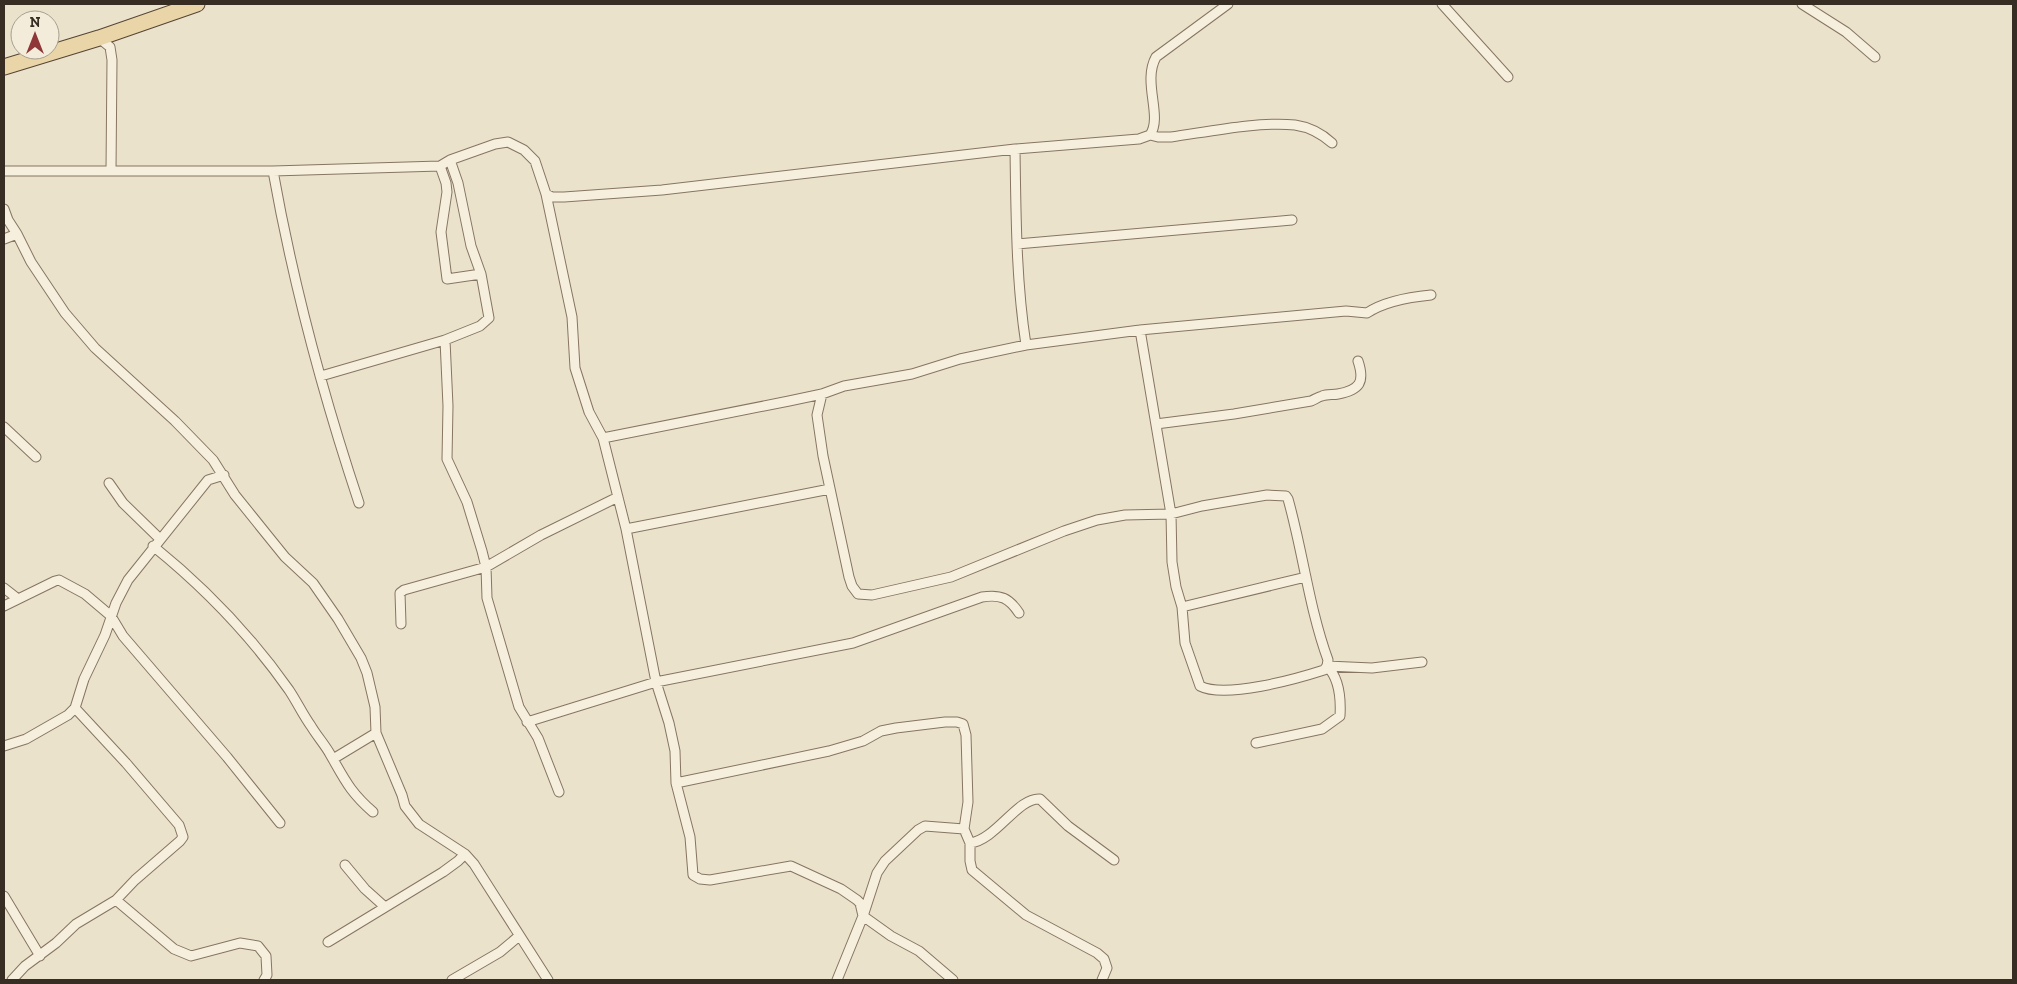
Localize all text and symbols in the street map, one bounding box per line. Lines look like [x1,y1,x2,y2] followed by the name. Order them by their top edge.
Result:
[10,10,60,60] north arrow
[30,14,41,31] text: N

